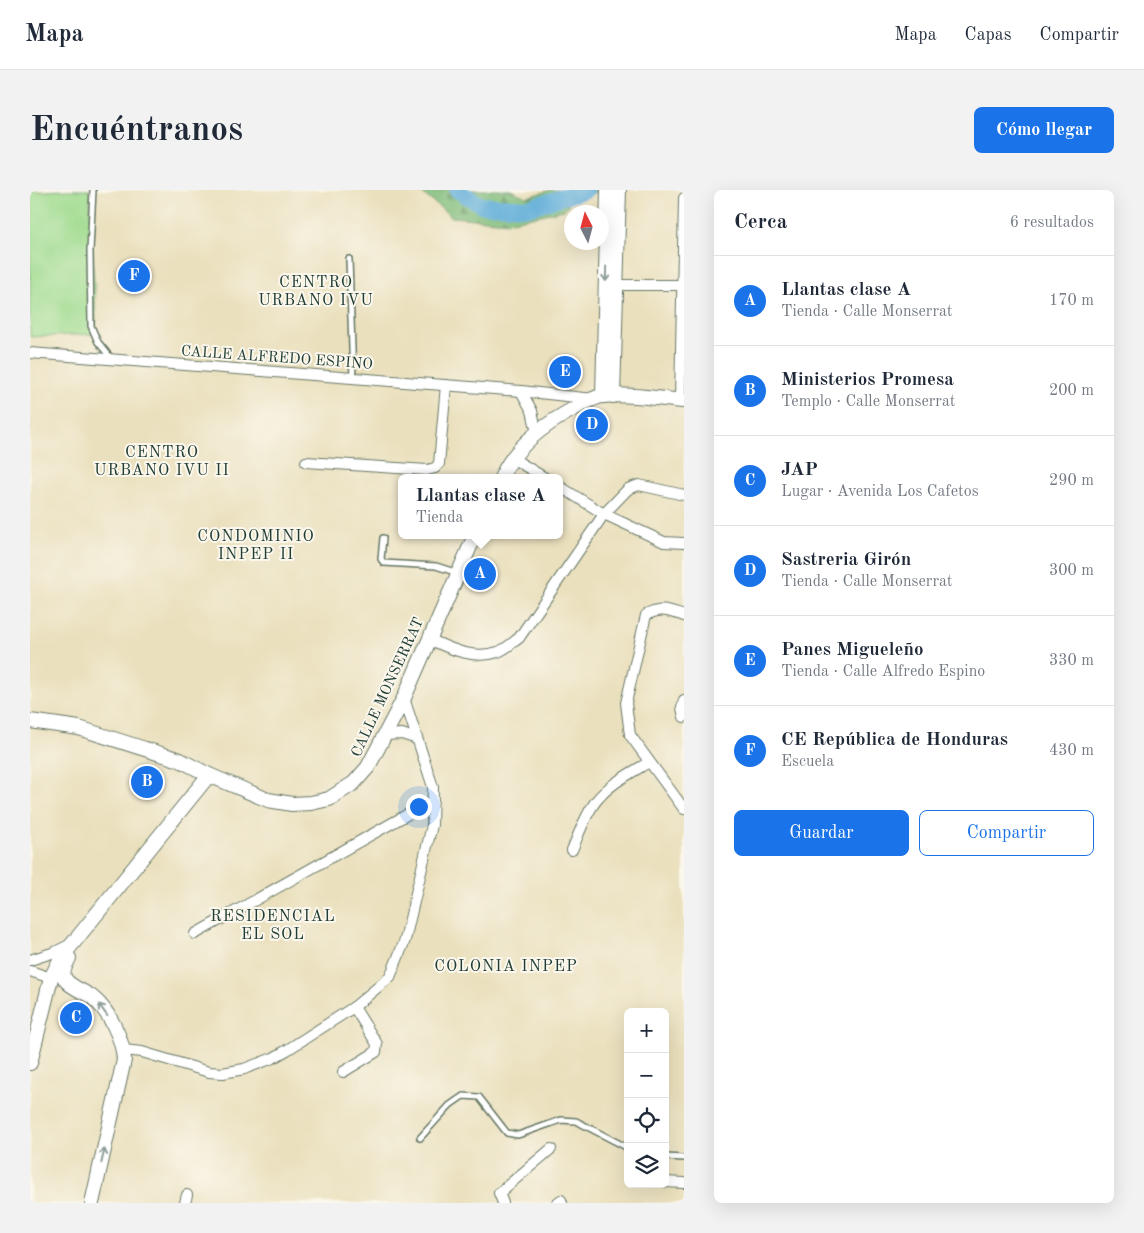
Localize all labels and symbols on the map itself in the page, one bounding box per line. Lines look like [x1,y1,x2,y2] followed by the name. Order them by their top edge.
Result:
[564,205,609,250] north arrow
[118,257,150,295] pin: F
[601,265,611,281] one-way arrow
[258,275,374,309] district label: CENTRO URBANO IVU
[180,344,373,373] street label: CALLE ALFREDO ESPINO
[549,353,581,391] pin: E
[576,406,608,444] pin: D
[94,445,230,479] district label: CENTRO URBANO IVU II
[197,529,315,563] district label: CONDOMINIO INPEP II
[464,555,496,593] pin: A
[349,616,427,760] street label: CALLE MONSERRAT
[131,763,163,801] pin: B
[406,794,432,820] your location
[210,909,336,943] district label: RESIDENCIAL EL SOL
[434,959,578,975] district label: COLONIA INPEP
[60,999,92,1037] pin: C
[98,1003,108,1017] one-way arrow
[99,1148,108,1164] one-way arrow

